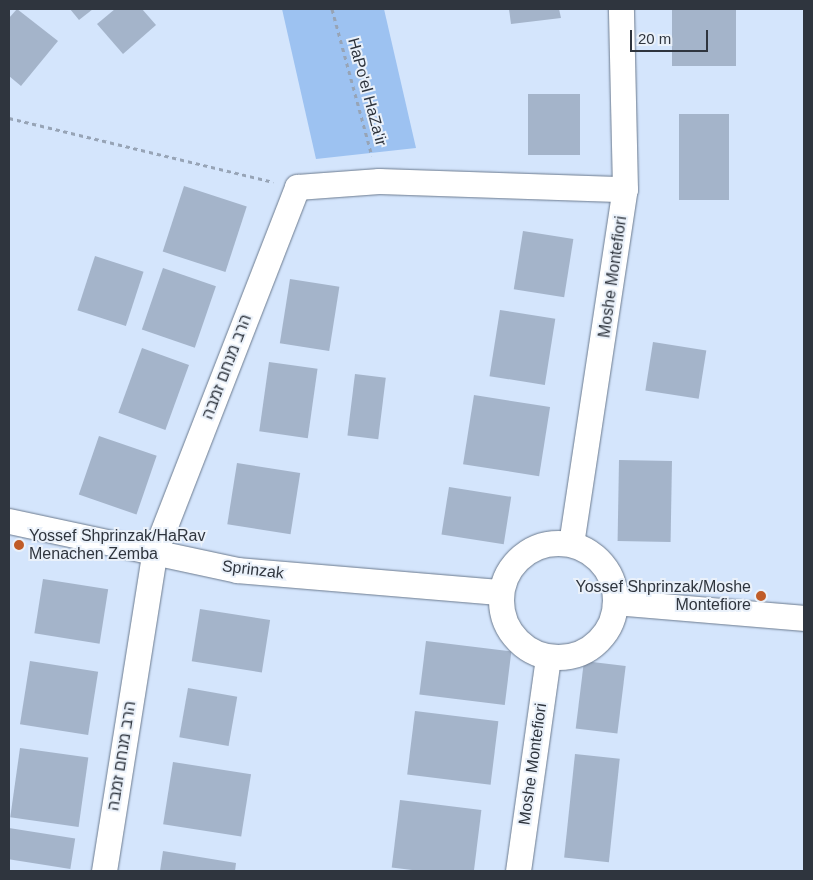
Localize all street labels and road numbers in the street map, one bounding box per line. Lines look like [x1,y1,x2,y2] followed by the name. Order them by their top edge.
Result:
[343,36,391,148] street label: HaPo'el HaZa'ir
[595,215,631,339] street label: Moshe Montefiori
[198,312,256,422] street label: הרב מנחם זמבה
[221,557,285,583] street label: Sprinzak
[104,700,140,812] street label: הרב מנחם זמבה
[515,702,551,826] street label: Moshe Montefiori

